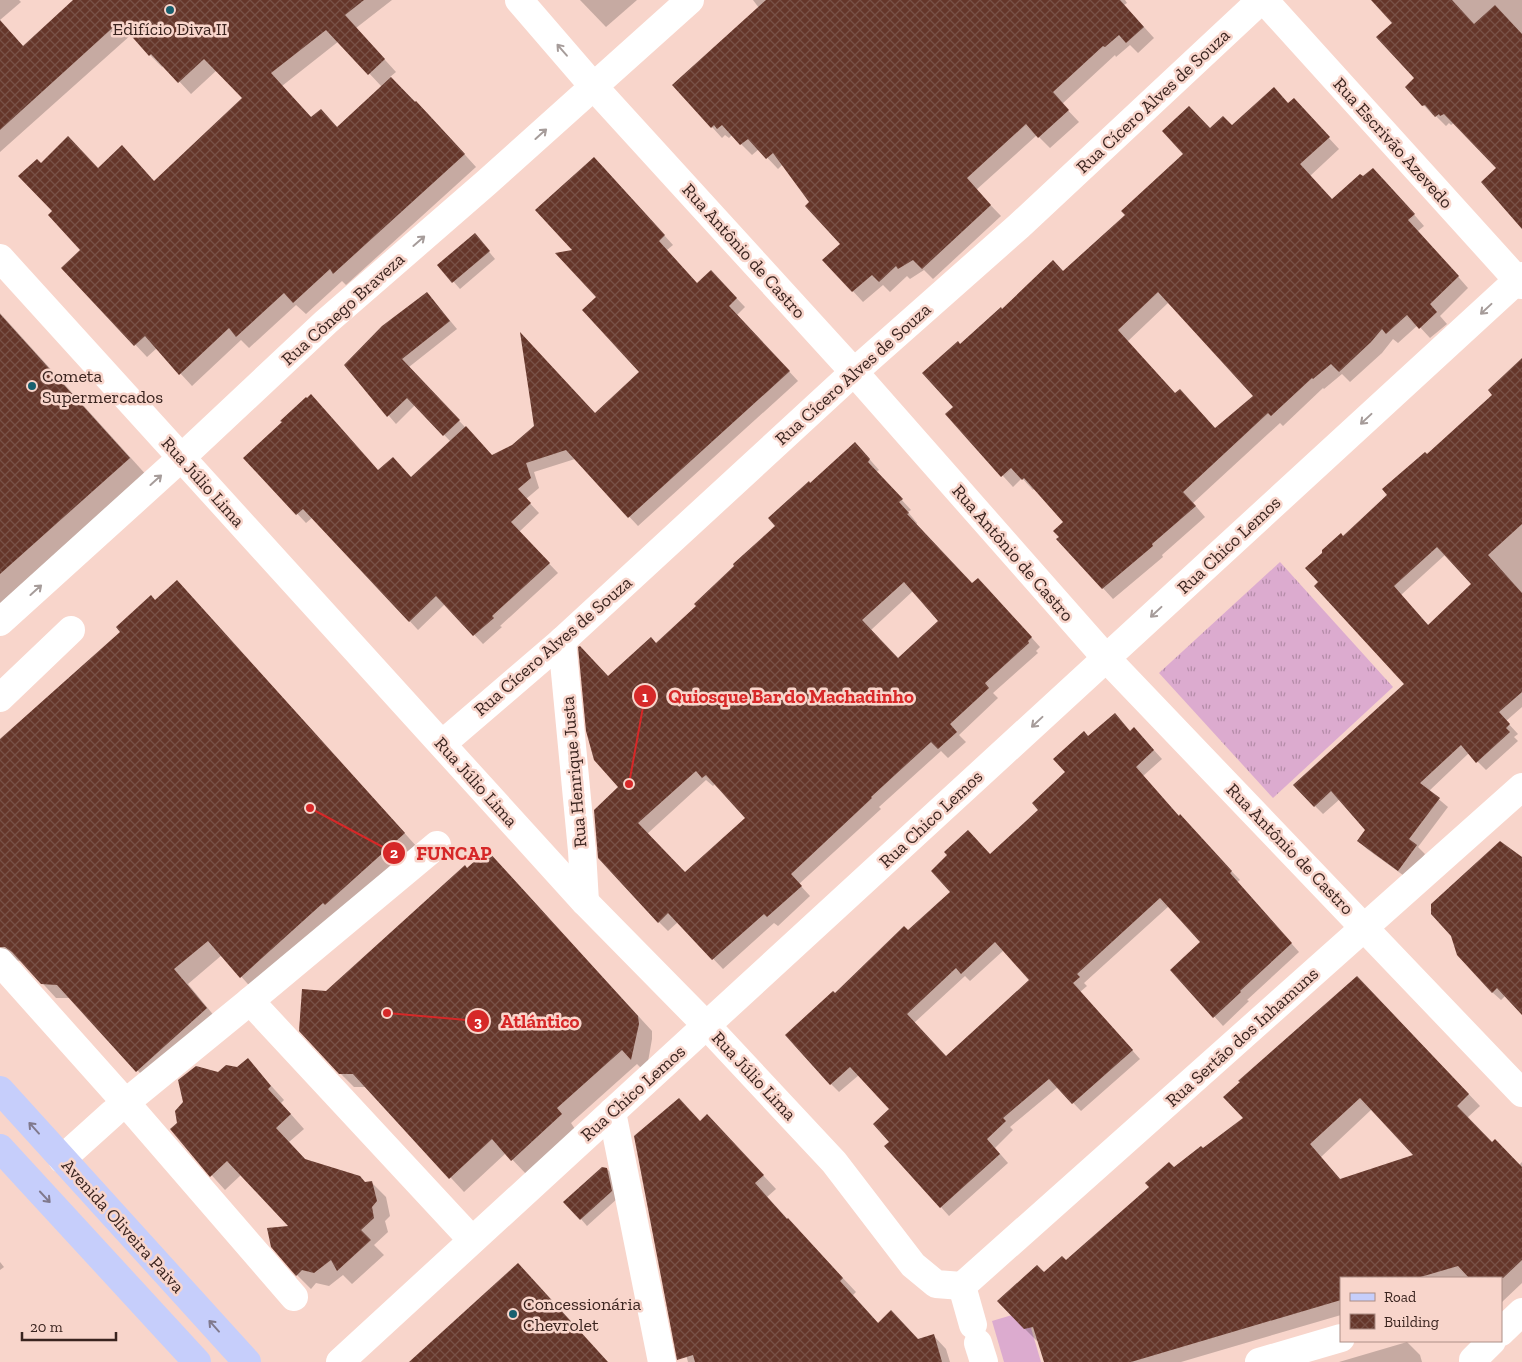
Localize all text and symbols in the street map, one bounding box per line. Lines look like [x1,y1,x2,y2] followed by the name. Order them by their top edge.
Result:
[164,4,176,16] marker: Edifício Diva II
[113,18,228,40] place label: Edifício Diva II
[1072,24,1234,178] street label: Rua Cícero Alves de Souza
[557,44,568,57] one-way arrow
[1328,73,1458,213] street label: Rua Escrivão Azevedo
[534,128,547,140] one-way arrow
[678,179,810,323] street label: Rua Antônio de Castro
[412,236,425,247] one-way arrow
[277,248,409,370] street label: Rua Cônego Braveza
[771,298,936,450] street label: Rua Cícero Alves de Souza
[1480,303,1492,315] one-way arrow
[42,365,163,408] place label: Cometa Supermercados
[26,380,38,392] marker: Cometa Supermercados
[1360,413,1373,425] one-way arrow
[157,432,249,532] street label: Rua Júlio Lima
[150,474,163,486] one-way arrow
[948,480,1078,626] street label: Rua Antônio de Castro
[1173,491,1285,598] street label: Rua Chico Lemos
[470,571,637,720] street label: Rua Cícero Alves de Souza
[30,584,43,595] one-way arrow
[1150,606,1163,618] one-way arrow
[633,679,924,713] callout: Quiosque Bar do Machadinho
[668,685,914,708] text: Quiosque Bar do Machadinho
[642,688,648,706] text: 1
[556,695,592,848] street label: Rua Henrique Justa
[1030,716,1043,728] one-way arrow
[430,732,522,832] street label: Rua Júlio Lima
[875,765,987,872] street label: Rua Chico Lemos
[1222,779,1358,919] street label: Rua Antônio de Castro
[382,836,502,870] callout: FUNCAP
[416,842,492,865] text: FUNCAP
[390,844,398,862] text: 2
[1161,962,1323,1111] street label: Rua Sertão dos Inhamuns
[466,1004,590,1038] callout: Atlántico
[501,1010,579,1033] text: Atlántico
[474,1013,482,1031] text: 3
[707,1027,801,1125] street label: Rua Júlio Lima
[576,1040,690,1146] street label: Rua Chico Lemos
[28,1121,40,1134] one-way arrow
[57,1154,189,1298] street label: Avenida Oliveira Paiva
[39,1190,51,1203] one-way arrow
[1340,1277,1502,1342] legend
[1384,1288,1417,1306] text: Road
[523,1293,642,1336] place label: Concessionária Chevrolet
[507,1308,519,1320] marker: Concessionária Chevrolet
[22,1310,116,1342] scale bar
[1384,1313,1439,1331] text: Building
[30,1318,63,1336] text: 20 m
[208,1319,220,1332] one-way arrow

